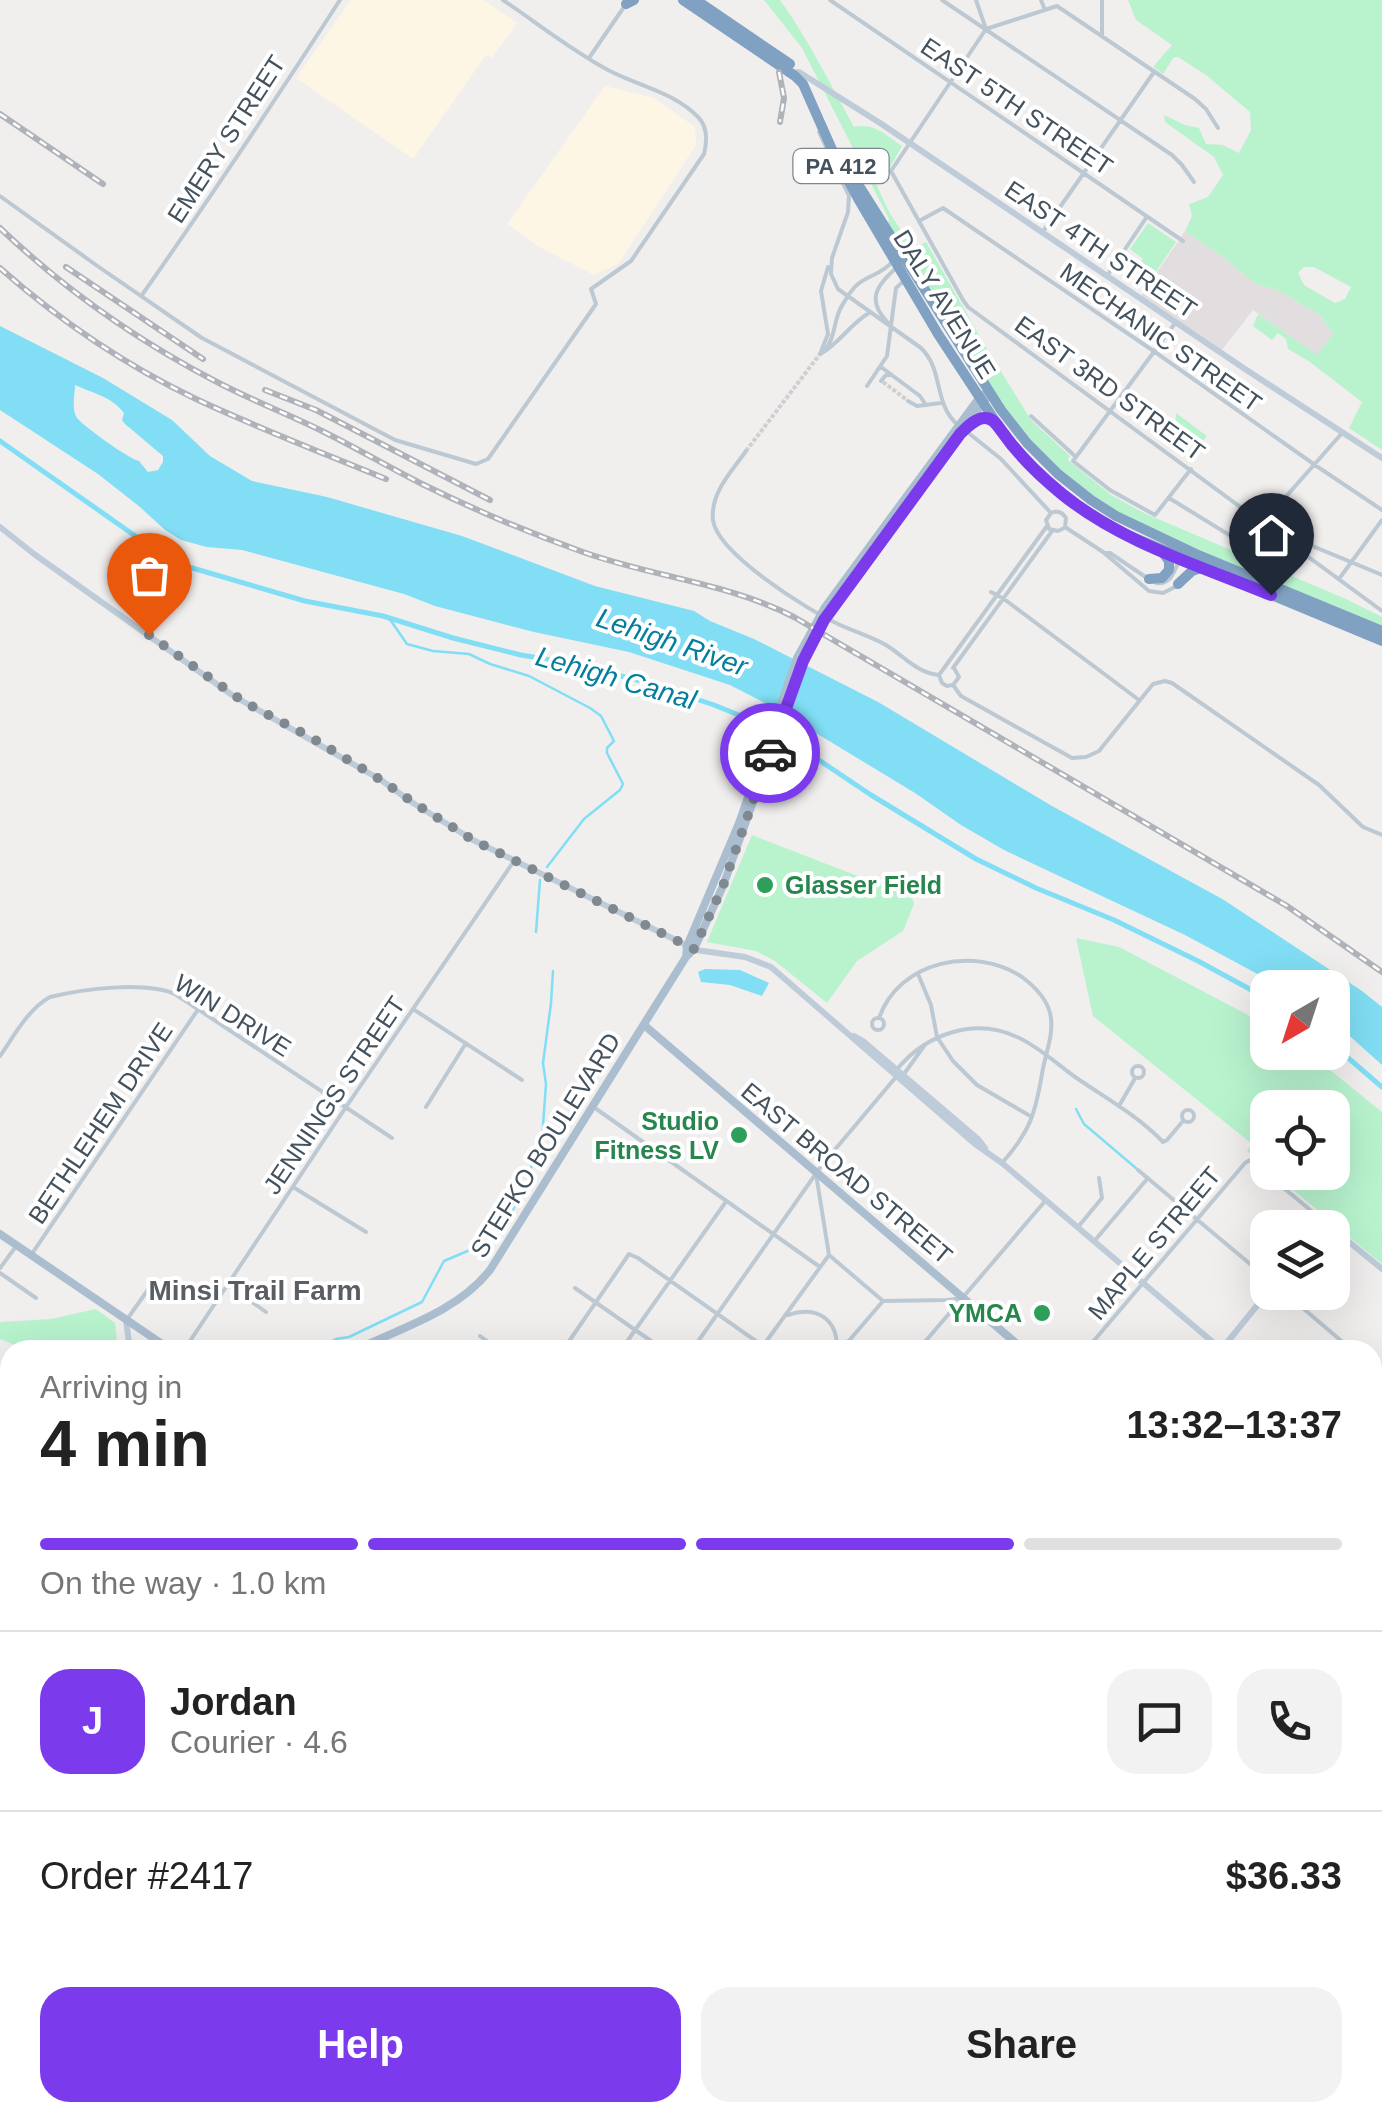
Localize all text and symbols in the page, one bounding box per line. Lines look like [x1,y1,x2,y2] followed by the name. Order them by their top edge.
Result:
[916,32,1118,180] street label: EAST 5TH STREET
[162,50,290,228] street label: EMERY STREET
[794,149,888,183] road number: PA 412
[1000,175,1202,323] street label: EAST 4TH STREET
[888,225,1002,383] street label: DALY AVENUE
[1055,257,1267,417] street label: MECHANIC STREET
[1010,310,1210,466] street label: EAST 3RD STREET
[1229,493,1314,596] pin
[1244,508,1299,563] icon: home
[107,533,192,636] pin
[122,548,177,603] icon: bag
[593,602,753,683] water label: Lehigh River
[532,640,700,716] water label: Lehigh Canal
[720,703,820,803] courier
[743,726,798,781] icon: car
[785,871,942,899] place label: Glasser Field
[754,874,776,896] marker: Glasser Field
[170,968,296,1062] street label: WIN DRIVE
[1250,970,1350,1070] north arrow
[1250,970,1350,1310] map controls
[258,991,410,1199] street label: JENNINGS STREET
[22,1017,178,1229] street label: BETHLEHEM DRIVE
[464,1028,626,1262] street label: STEFKO BOULEVARD
[736,1077,958,1269] street label: EAST BROAD STREET
[1250,1090,1350,1190] button: locate
[594,1107,719,1164] place label: Studio Fitness LV
[728,1124,750,1146] marker: Studio Fitness LV
[1082,1161,1226,1325] street label: MAPLE STREET
[1250,1210,1350,1310] button: layers
[148,1275,362,1306] district label: Minsi Trail Farm
[948,1299,1022,1327] place label: YMCA
[1031,1302,1053,1324] marker: YMCA
[40,1369,182,1405] text: Arriving in
[1126,1404,1342,1446] text: 13:32–13:37
[40,1407,210,1480] text: 4 min
[40,1565,326,1601] text: On the way · 1.0 km
[1107,1669,1212,1774] button: chat
[1237,1669,1342,1774] button: phone
[170,1681,297,1723] text: Jordan
[82,1700,103,1742] text: J
[170,1724,348,1760] text: Courier · 4.6
[40,1855,253,1897] text: Order #2417
[1226,1855,1342,1897] text: $36.33
[40,1987,681,2102] button: Help
[701,1987,1342,2102] button: Share

